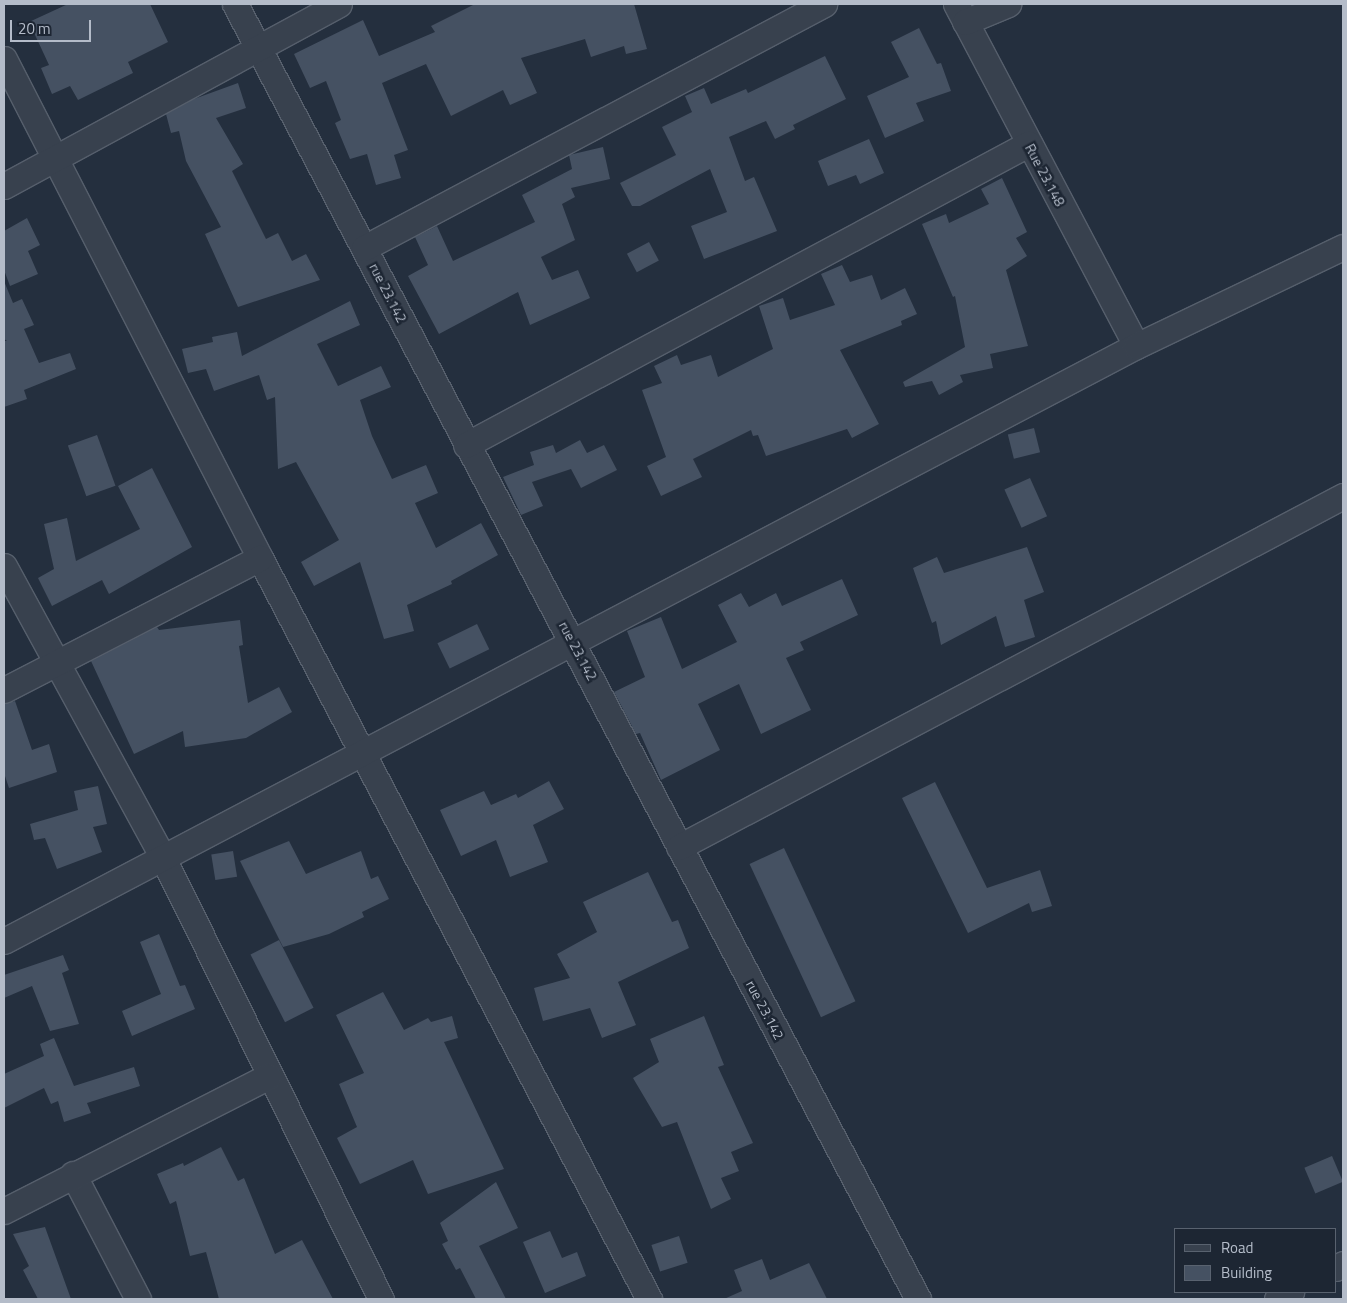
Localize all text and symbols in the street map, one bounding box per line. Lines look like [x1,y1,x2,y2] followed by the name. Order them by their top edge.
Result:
[12,10,94,42] scale bar
[18,17,51,40] text: 20 m
[1022,141,1068,209] street label: Rue 23.148
[366,260,410,326] street label: rue 23.142
[555,619,601,683] street label: rue 23.142
[742,978,788,1042] street label: rue 23.142
[1174,1228,1337,1293] legend
[1221,1236,1253,1259] text: Road
[1221,1261,1272,1284] text: Building

